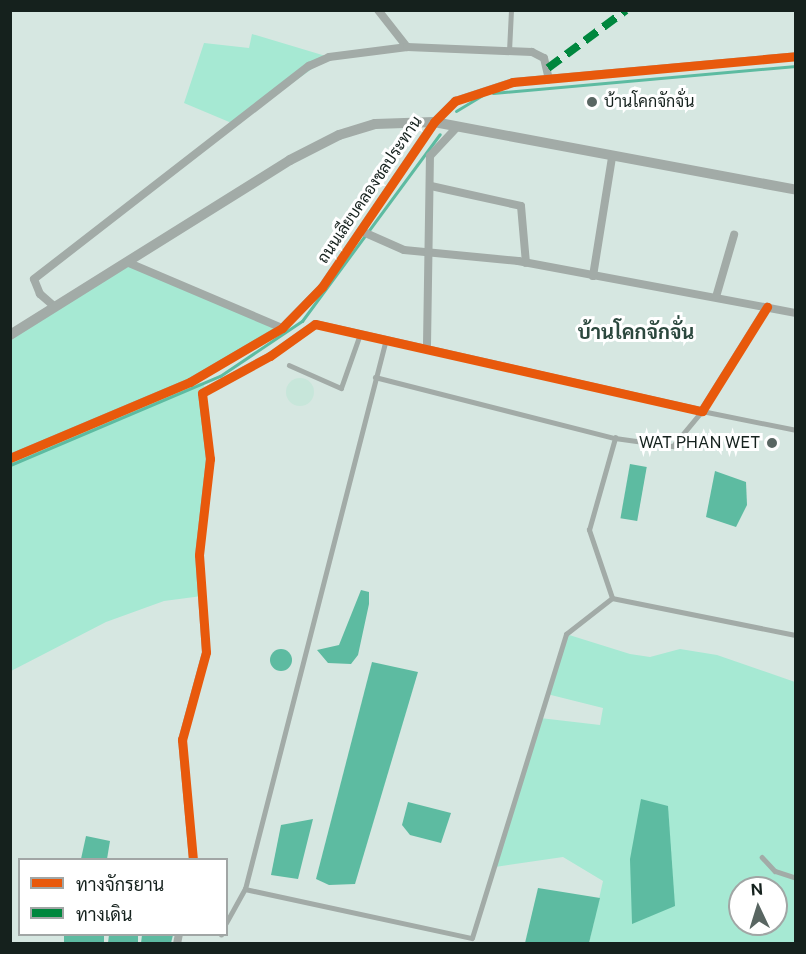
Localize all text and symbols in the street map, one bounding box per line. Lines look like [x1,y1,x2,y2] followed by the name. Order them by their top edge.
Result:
[604,92,694,112] place label: บ้านโคกจักจั่น
[585,95,599,109] marker: บ้านโคกจักจั่น
[314,113,426,267] street label: ถนนเลียบคลองชลประทาน
[578,320,694,344] district label: บ้านโคกจักจั่น
[639,433,760,453] place label: WAT PHAN WET
[765,436,779,450] marker: WAT PHAN WET
[18,858,228,936] legend
[76,874,164,895] text: ทางจักรยาน
[728,876,788,936] north arrow
[750,880,764,899] text: N
[76,904,132,925] text: ทางเดิน

